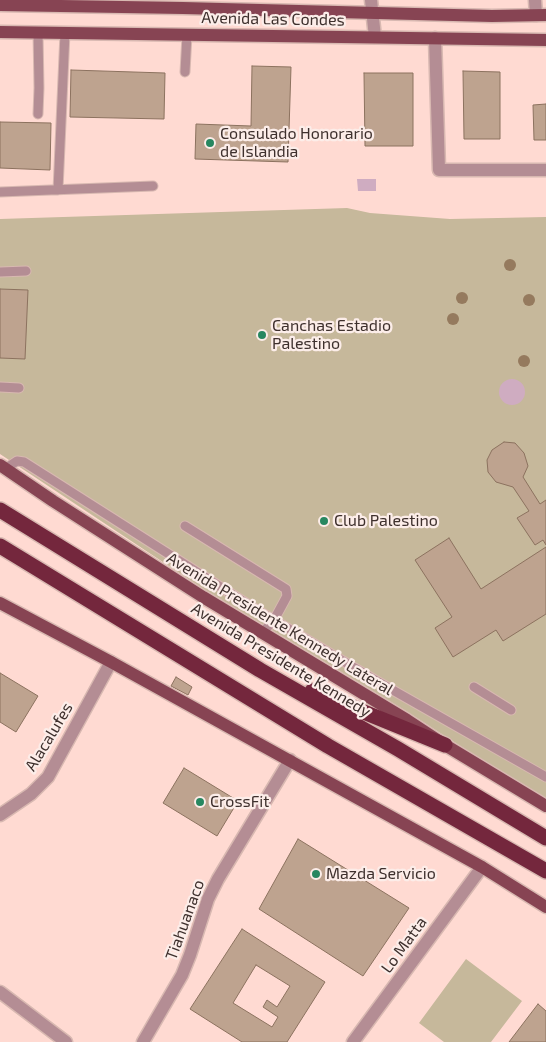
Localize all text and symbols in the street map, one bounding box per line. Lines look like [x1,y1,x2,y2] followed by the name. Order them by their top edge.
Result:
[201,8,345,30] street label: Avenida Las Condes
[220,124,373,162] place label: Consulado Honorario de Islandia
[204,137,216,149] marker: Consulado Honorario de Islandia
[272,316,391,354] place label: Canchas Estadio Palestino
[256,329,268,341] marker: Canchas Estadio Palestino
[334,511,438,531] place label: Club Palestino
[318,515,330,527] marker: Club Palestino
[163,549,397,699] street label: Avenida Presidente Kennedy Lateral
[188,599,374,721] street label: Avenida Presidente Kennedy
[21,699,77,775] street label: Alacalufes
[210,792,269,812] place label: CrossFit
[194,796,206,808] marker: CrossFit
[326,864,436,884] place label: Mazda Servicio
[310,868,322,880] marker: Mazda Servicio
[162,877,208,963] street label: Tiahuanaco
[377,913,431,977] street label: Lo Matta

